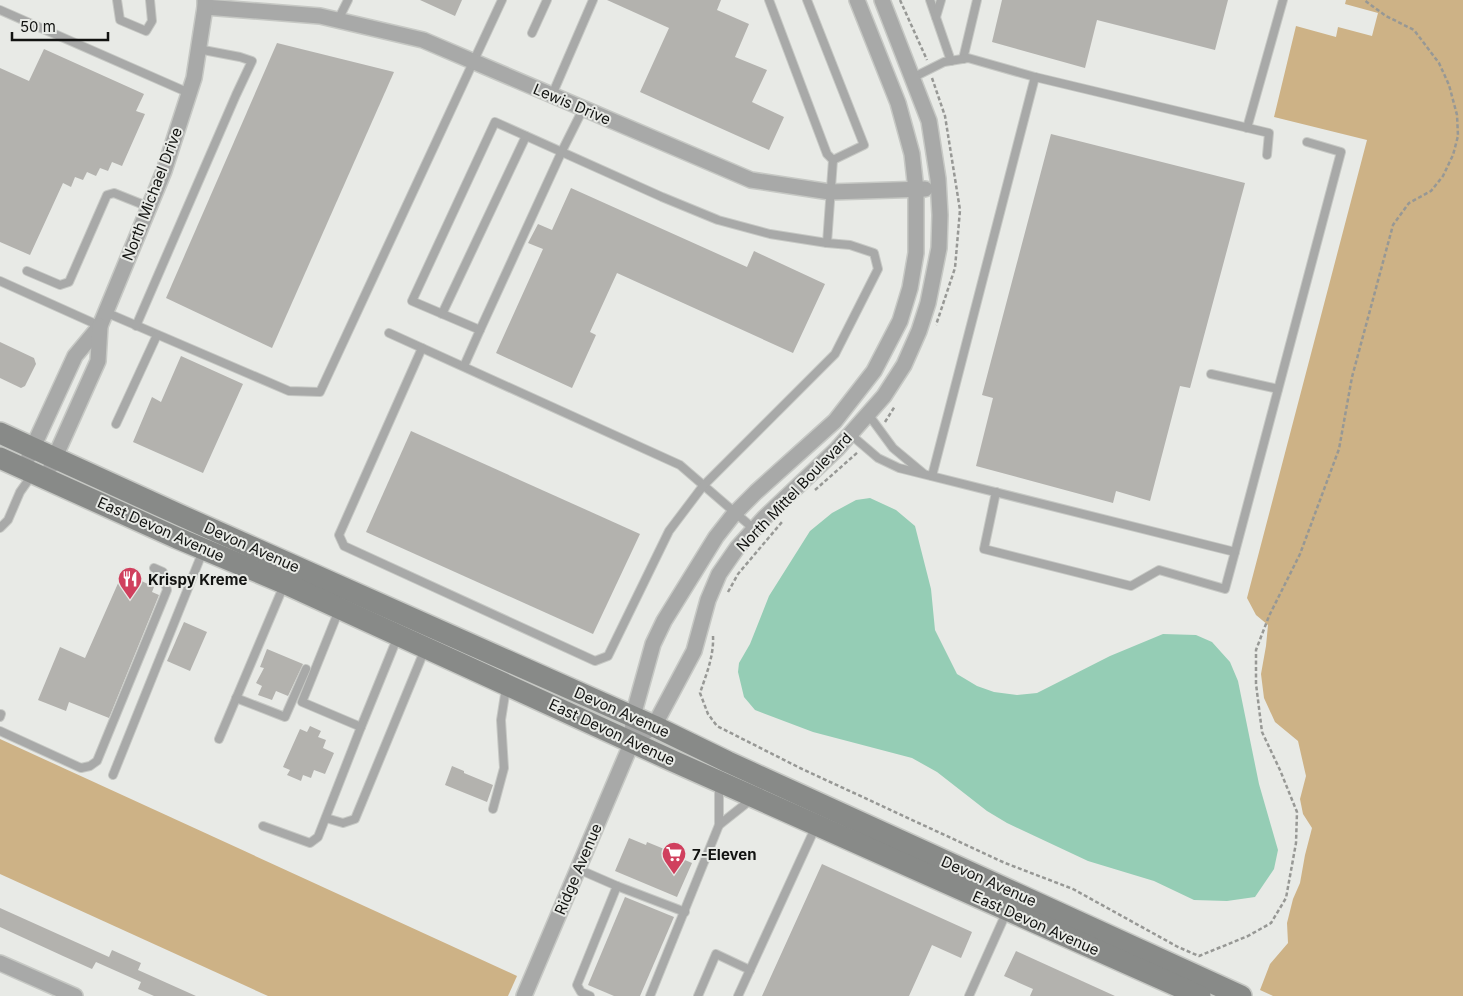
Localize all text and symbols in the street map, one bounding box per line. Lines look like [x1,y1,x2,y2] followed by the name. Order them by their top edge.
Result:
[12,10,109,42] scale bar
[20,17,56,36] text: 50 m
[530,79,614,129] street label: Lewis Drive
[118,125,186,263] street label: North Michael Drive
[732,428,856,556] street label: North Mittel Boulevard
[95,493,227,565] street label: East Devon Avenue
[201,518,303,576] street label: Devon Avenue
[117,566,143,600] restaurant icon: Krispy Kreme
[148,570,247,589] place label: Krispy Kreme
[571,683,673,741] street label: Devon Avenue
[546,695,678,769] street label: East Devon Avenue
[550,820,606,918] street label: Ridge Avenue
[661,841,687,875] supermarket icon: 7-Eleven
[692,845,757,864] place label: 7-Eleven
[938,852,1040,910] street label: Devon Avenue
[970,887,1102,959] street label: East Devon Avenue

